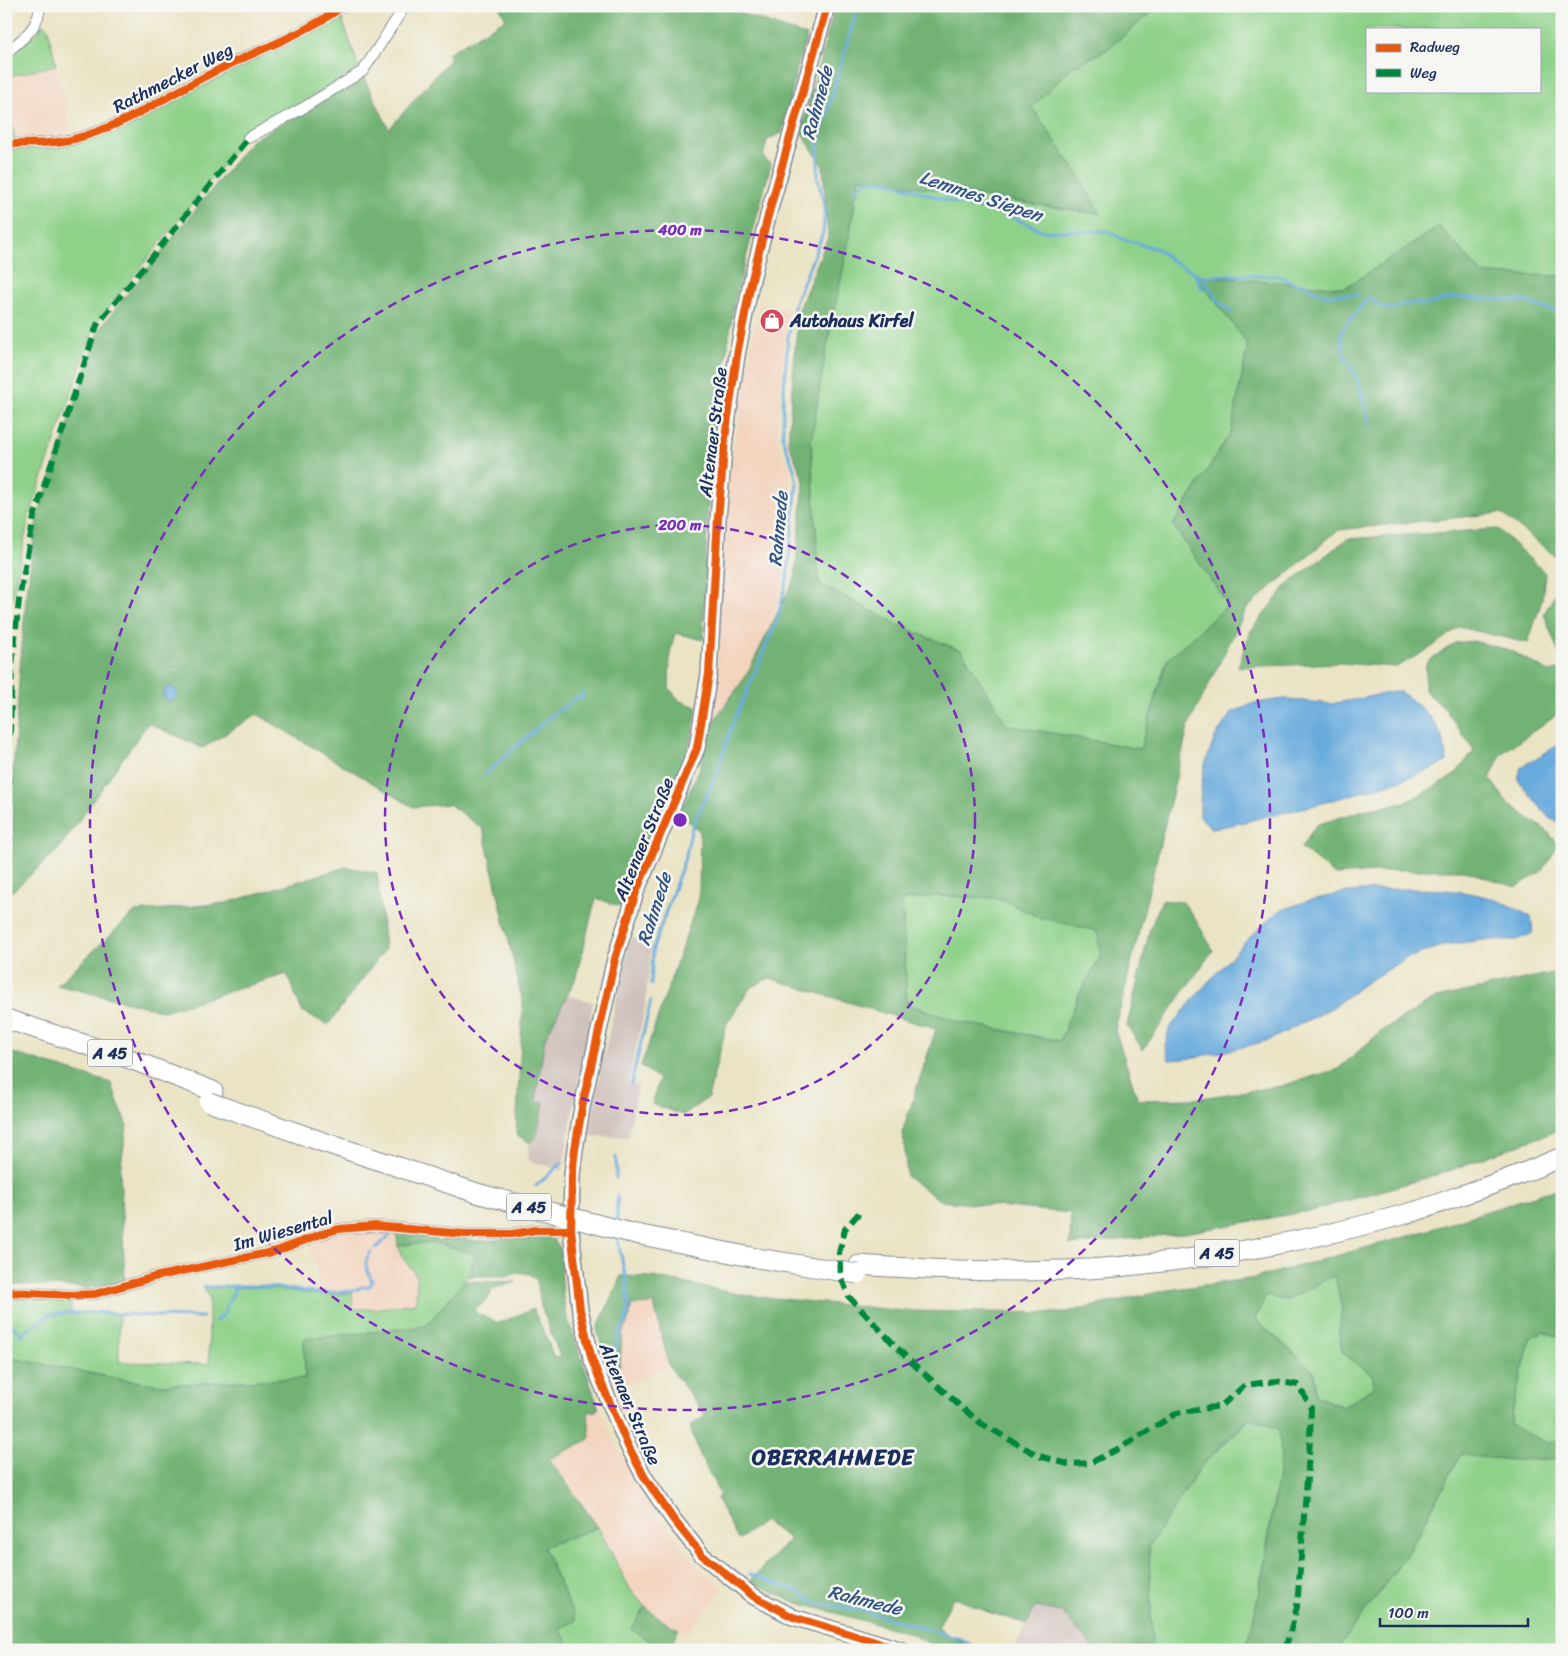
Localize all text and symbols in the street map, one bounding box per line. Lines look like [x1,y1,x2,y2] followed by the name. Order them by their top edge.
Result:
[1366,28,1540,92] legend
[107,34,239,122] street label: Rathmecker Weg
[1410,34,1460,60] text: Radweg
[1410,60,1437,86] text: Weg
[791,61,843,143] water label: Rahmede
[915,161,1048,232] water label: Lemmes Siepen
[657,217,702,243] text: 400 m
[789,305,914,337] place label: Autohaus Kirfel
[759,308,785,334] shop icon: Autohaus Kirfel
[689,365,737,500] street label: Altenaer Straße
[758,489,798,568] water label: Rahmede
[657,512,702,538] text: 200 m
[604,772,683,907] street label: Altenaer Straße
[671,811,689,829] centre of rings
[627,867,682,950] water label: Rahmede
[88,1040,132,1066] road number: A 45
[506,1194,552,1220] road number: A 45
[228,1201,338,1261] street label: Im Wiesental
[1194,1240,1240,1266] road number: A 45
[589,1337,670,1470] street label: Altenaer Straße
[752,1438,915,1477] district label: OBERRAHMEDE
[825,1575,907,1625] water label: Rahmede
[1380,1596,1528,1628] scale bar
[1388,1600,1429,1626] text: 100 m

